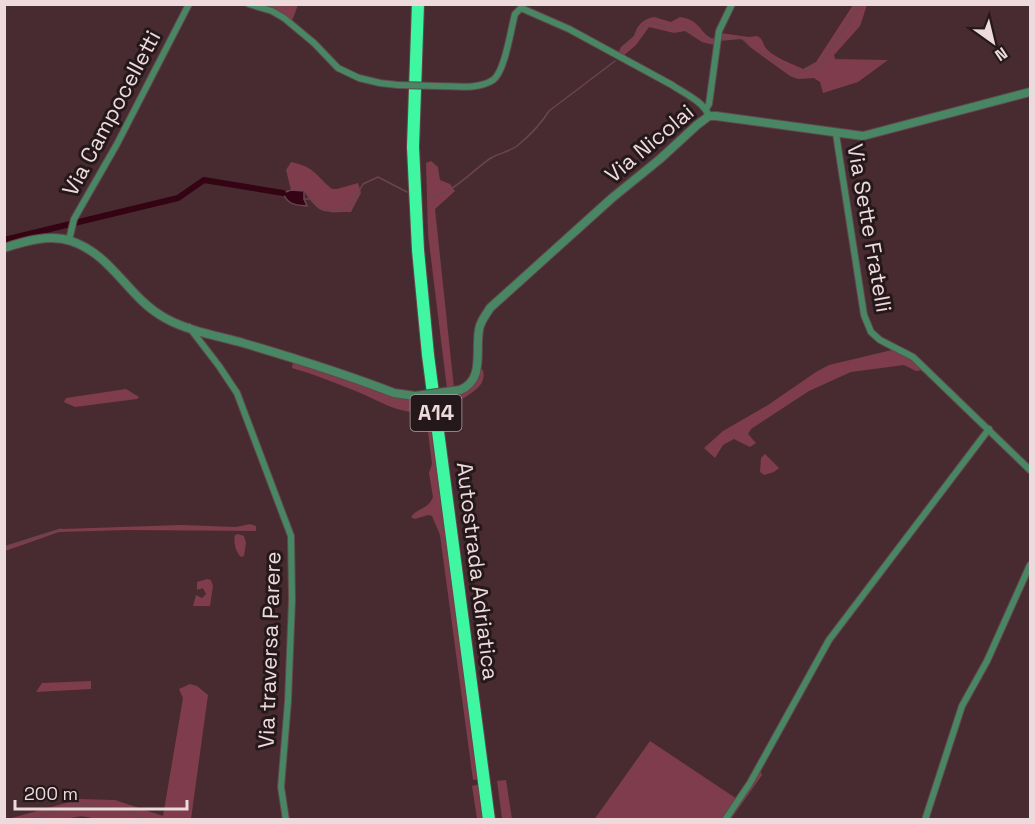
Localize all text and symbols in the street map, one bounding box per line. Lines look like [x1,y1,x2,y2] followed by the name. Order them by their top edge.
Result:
[963,12,1023,72] north arrow
[56,25,166,201] street label: Via Campocelletti
[991,42,1011,66] text: N
[599,98,699,188] street label: Via Nicolai
[841,142,899,314] street label: Via Sette Fratelli
[410,395,462,431] road number: A14
[451,460,505,682] street label: Autostrada Adriatica
[252,551,286,749] street label: Via traversa Parere
[15,773,188,811] scale bar
[24,782,78,805] text: 200 m

